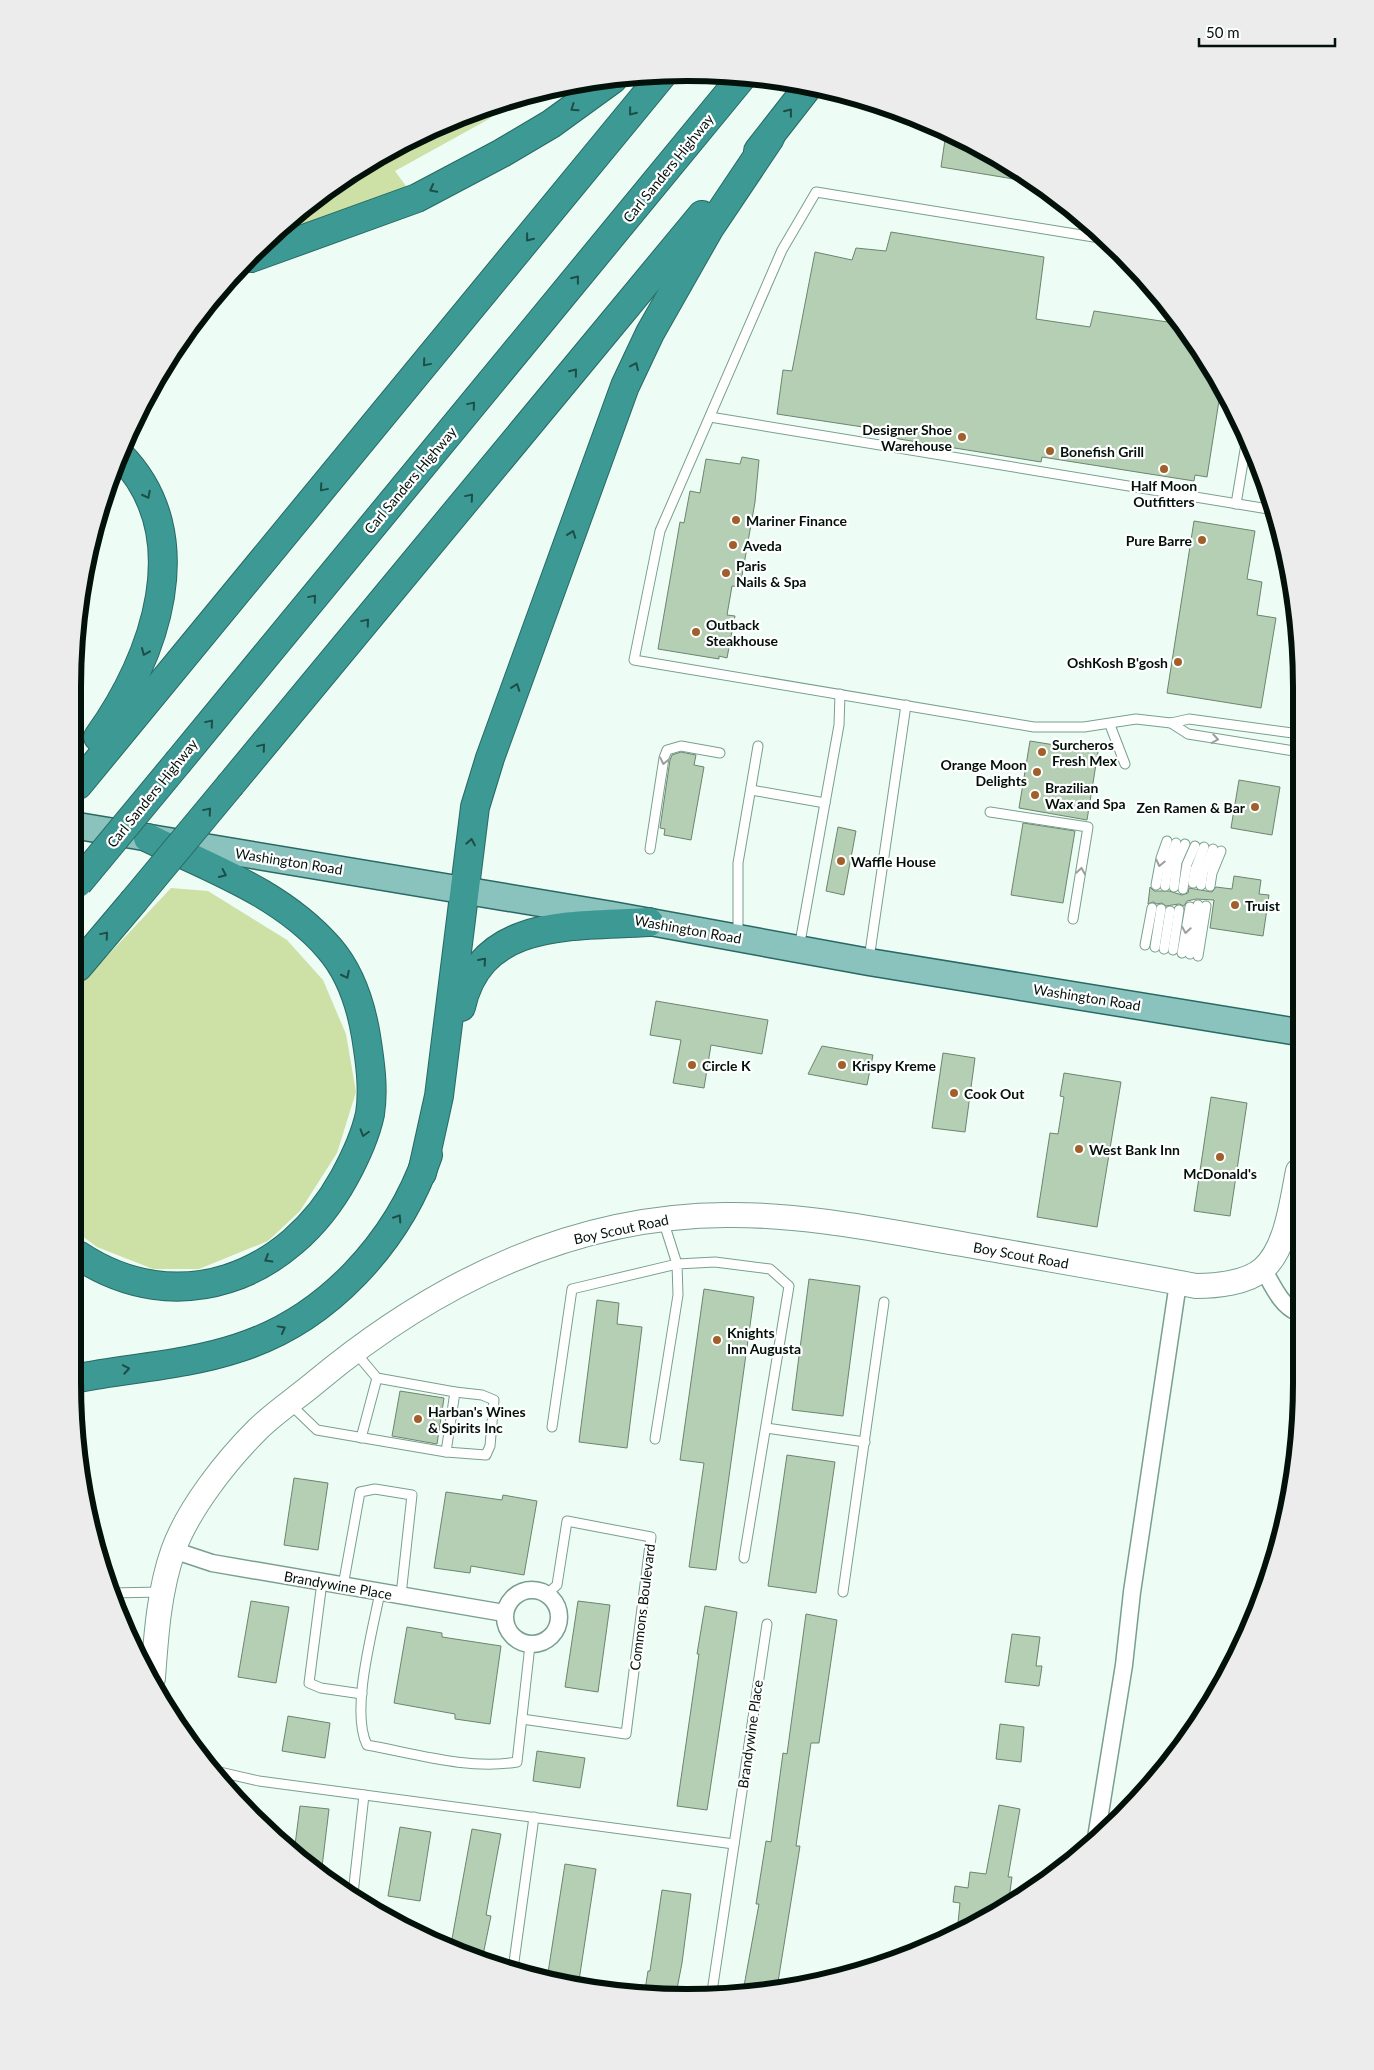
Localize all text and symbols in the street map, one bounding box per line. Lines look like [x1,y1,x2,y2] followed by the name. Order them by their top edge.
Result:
[1199,15,1335,47] scale bar
[1206,23,1240,41] text: 50 m
[570,102,579,111] one-way arrow
[630,106,638,115] one-way arrow
[783,109,792,118] one-way arrow
[619,110,717,226] street label: Carl Sanders Highway
[429,183,438,193] one-way arrow
[526,232,535,241] one-way arrow
[570,276,579,285] one-way arrow
[423,357,432,366] one-way arrow
[628,362,639,371] one-way arrow
[568,369,576,378] one-way arrow
[467,401,476,410] one-way arrow
[862,421,953,454] place label: Designer Shoe Warehouse
[360,422,460,537] street label: Carl Sanders Highway
[956,431,968,443] marker: Designer Shoe Warehouse
[1060,443,1144,460] place label: Bonefish Grill
[1044,445,1056,457] marker: Bonefish Grill
[1158,463,1170,475] marker: Half Moon Outfitters
[1131,477,1197,510] place label: Half Moon Outfitters
[319,483,328,492] one-way arrow
[141,490,151,499] one-way arrow
[464,494,473,503] one-way arrow
[746,512,848,529] place label: Mariner Finance
[730,514,742,526] marker: Mariner Finance
[566,530,576,539] one-way arrow
[1126,532,1193,549] place label: Pure Barre
[1196,534,1208,546] marker: Pure Barre
[742,537,782,554] place label: Aveda
[727,539,739,551] marker: Aveda
[736,557,806,590] place label: Paris Nails & Spa
[720,567,732,579] marker: Paris Nails & Spa
[308,594,317,603] one-way arrow
[706,616,779,649] place label: Outback Steakhouse
[360,619,369,628] one-way arrow
[690,626,702,638] marker: Outback Steakhouse
[140,647,151,656] one-way arrow
[1067,654,1168,671] place label: OshKosh B'gosh
[1172,656,1184,668] marker: OshKosh B'gosh
[510,683,520,692] one-way arrow
[204,720,212,729] one-way arrow
[1211,733,1220,743] one-way arrow
[103,735,201,851] street label: Carl Sanders Highway
[1052,736,1118,769] place label: Surcheros Fresh Mex
[256,743,265,752] one-way arrow
[1036,746,1048,758] marker: Surcheros Fresh Mex
[941,756,1027,789] place label: Orange Moon Delights
[659,757,669,766] one-way arrow
[1031,766,1043,778] marker: Orange Moon Delights
[1045,779,1126,812] place label: Brazilian Wax and Spa
[1029,789,1041,801] marker: Brazilian Wax and Spa
[1137,799,1246,816] place label: Zen Ramen & Bar
[1249,801,1261,813] marker: Zen Ramen & Bar
[203,808,211,817] one-way arrow
[465,838,475,847] one-way arrow
[234,844,344,878] street label: Washington Road
[851,853,936,870] place label: Waffle House
[835,855,847,867] marker: Waffle House
[1155,858,1166,867] one-way arrow
[1075,867,1086,875] one-way arrow
[218,868,227,878] one-way arrow
[1245,897,1281,914] place label: Truist
[1229,899,1241,911] marker: Truist
[633,911,743,947] street label: Washington Road
[1181,925,1191,934] one-way arrow
[100,931,109,940] one-way arrow
[477,958,486,967] one-way arrow
[340,970,350,979] one-way arrow
[1032,980,1142,1014] street label: Washington Road
[702,1057,751,1074] place label: Circle K
[852,1057,937,1074] place label: Krispy Kreme
[686,1059,698,1071] marker: Circle K
[836,1059,848,1071] marker: Krispy Kreme
[964,1085,1025,1102] place label: Cook Out
[948,1087,960,1099] marker: Cook Out
[360,1128,370,1136] one-way arrow
[1089,1141,1180,1158] place label: West Bank Inn
[1073,1143,1085,1155] marker: West Bank Inn
[1214,1151,1226,1163] marker: McDonald's
[1183,1165,1257,1182] place label: McDonald's
[572,1211,670,1247] street label: Boy Scout Road
[392,1214,401,1224] one-way arrow
[972,1238,1070,1272] street label: Boy Scout Road
[265,1253,274,1263] one-way arrow
[727,1324,801,1357] place label: Knights Inn Augusta
[277,1325,286,1335] one-way arrow
[711,1334,723,1346] marker: Knights Inn Augusta
[121,1365,130,1375] one-way arrow
[428,1403,526,1436] place label: Harban's Wines & Spirits Inc
[412,1413,424,1425] marker: Harban's Wines & Spirits Inc
[626,1543,658,1671] street label: Commons Boulevard
[283,1567,393,1603] street label: Brandywine Place
[734,1679,766,1789] street label: Brandywine Place

